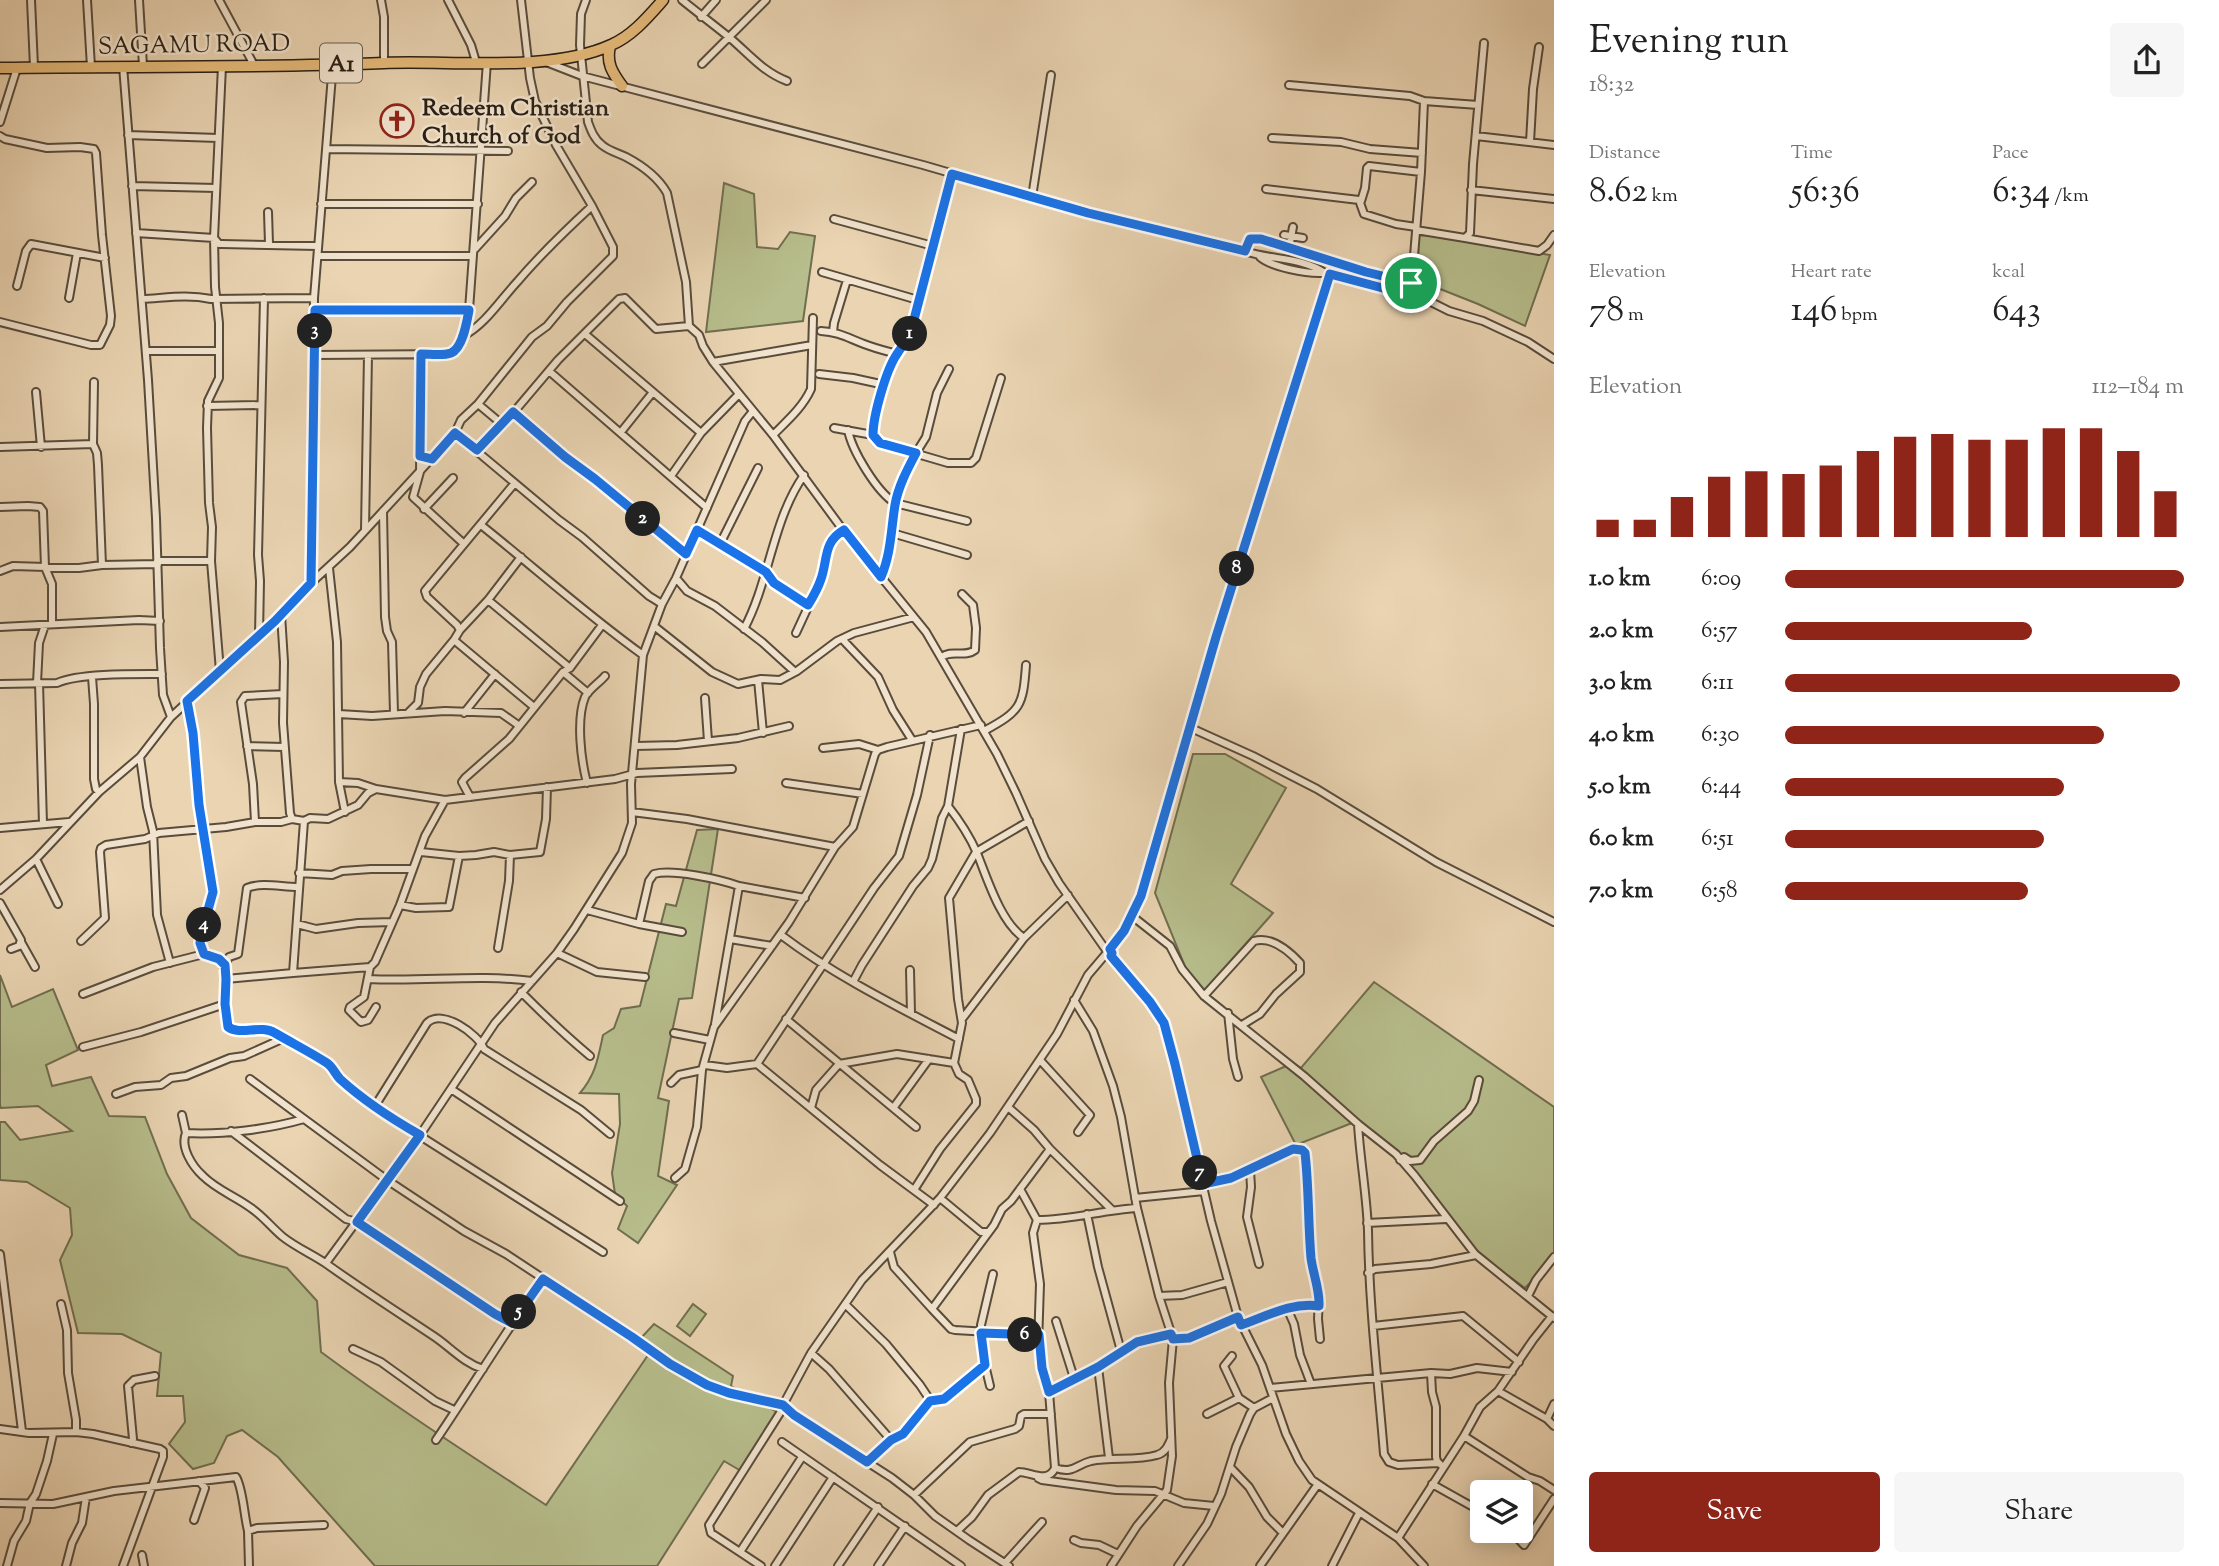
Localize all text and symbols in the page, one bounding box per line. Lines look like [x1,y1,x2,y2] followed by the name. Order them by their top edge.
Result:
[1589,16,1789,70] text: Evening run
[2110,23,2184,97] button: share
[98,27,290,65] street label: SAGAMU ROAD
[320,44,362,82] road number: A1
[1589,69,1634,102] text: 18:32
[422,92,610,154] place label: Redeem Christian Church of God
[378,102,416,140] church icon: Redeem Christian Church of God
[1589,140,1661,167] text: Distance
[1791,140,1833,167] text: Time
[1992,140,2029,167] text: Pace
[1589,167,1648,218] text: 8.62
[1791,167,1860,218] text: 56:36
[1992,167,2050,218] text: 6:34
[1648,183,1678,210] text: km
[2050,183,2089,210] text: /km
[1381,253,1441,313] pin
[1589,259,1666,286] text: Elevation
[1791,259,1872,286] text: Heart rate
[1992,259,2025,286] text: kcal
[1392,264,1430,302] icon: arrive
[1589,286,1624,337] text: 78
[1791,286,1837,337] text: 146
[1992,286,2041,337] text: 643
[1624,302,1644,329] text: m
[1837,302,1878,329] text: bpm
[298,314,332,348] pin: 3
[892,316,928,352] pin: 1
[311,317,318,344] text: 3
[906,320,913,347] text: 1
[1589,371,1682,404] text: Elevation
[2092,371,2184,404] text: 112–184 m
[626,502,660,536] pin: 2
[638,505,647,532] text: 2
[1220,552,1254,586] pin: 8
[1232,555,1241,582] text: 8
[1589,563,1651,596] text: 1.0 km
[1701,563,1741,596] text: 6:09
[1589,615,1654,648] text: 2.0 km
[1701,615,1738,648] text: 6:57
[1589,667,1652,700] text: 3.0 km
[1701,667,1734,700] text: 6:11
[1589,719,1654,752] text: 4.0 km
[1701,719,1739,752] text: 6:30
[1589,771,1651,804] text: 5.0 km
[1701,771,1741,804] text: 6:44
[1589,823,1654,856] text: 6.0 km
[1701,823,1734,856] text: 6:51
[1589,875,1653,908] text: 7.0 km
[1701,875,1738,908] text: 6:58
[186,908,222,942] pin: 4
[199,911,208,938] text: 4
[1182,1156,1218,1190] pin: 7
[1195,1159,1204,1186] text: 7
[502,1294,536,1330] pin: 5
[515,1298,522,1325] text: 5
[1007,1318,1042,1352] pin: 6
[1020,1321,1029,1348] text: 6
[1589,1472,1880,1552] button: Save
[1894,1472,2184,1552] button: Share
[1470,1480,1533,1543] map controls
[1470,1480,1533,1543] button: layers

